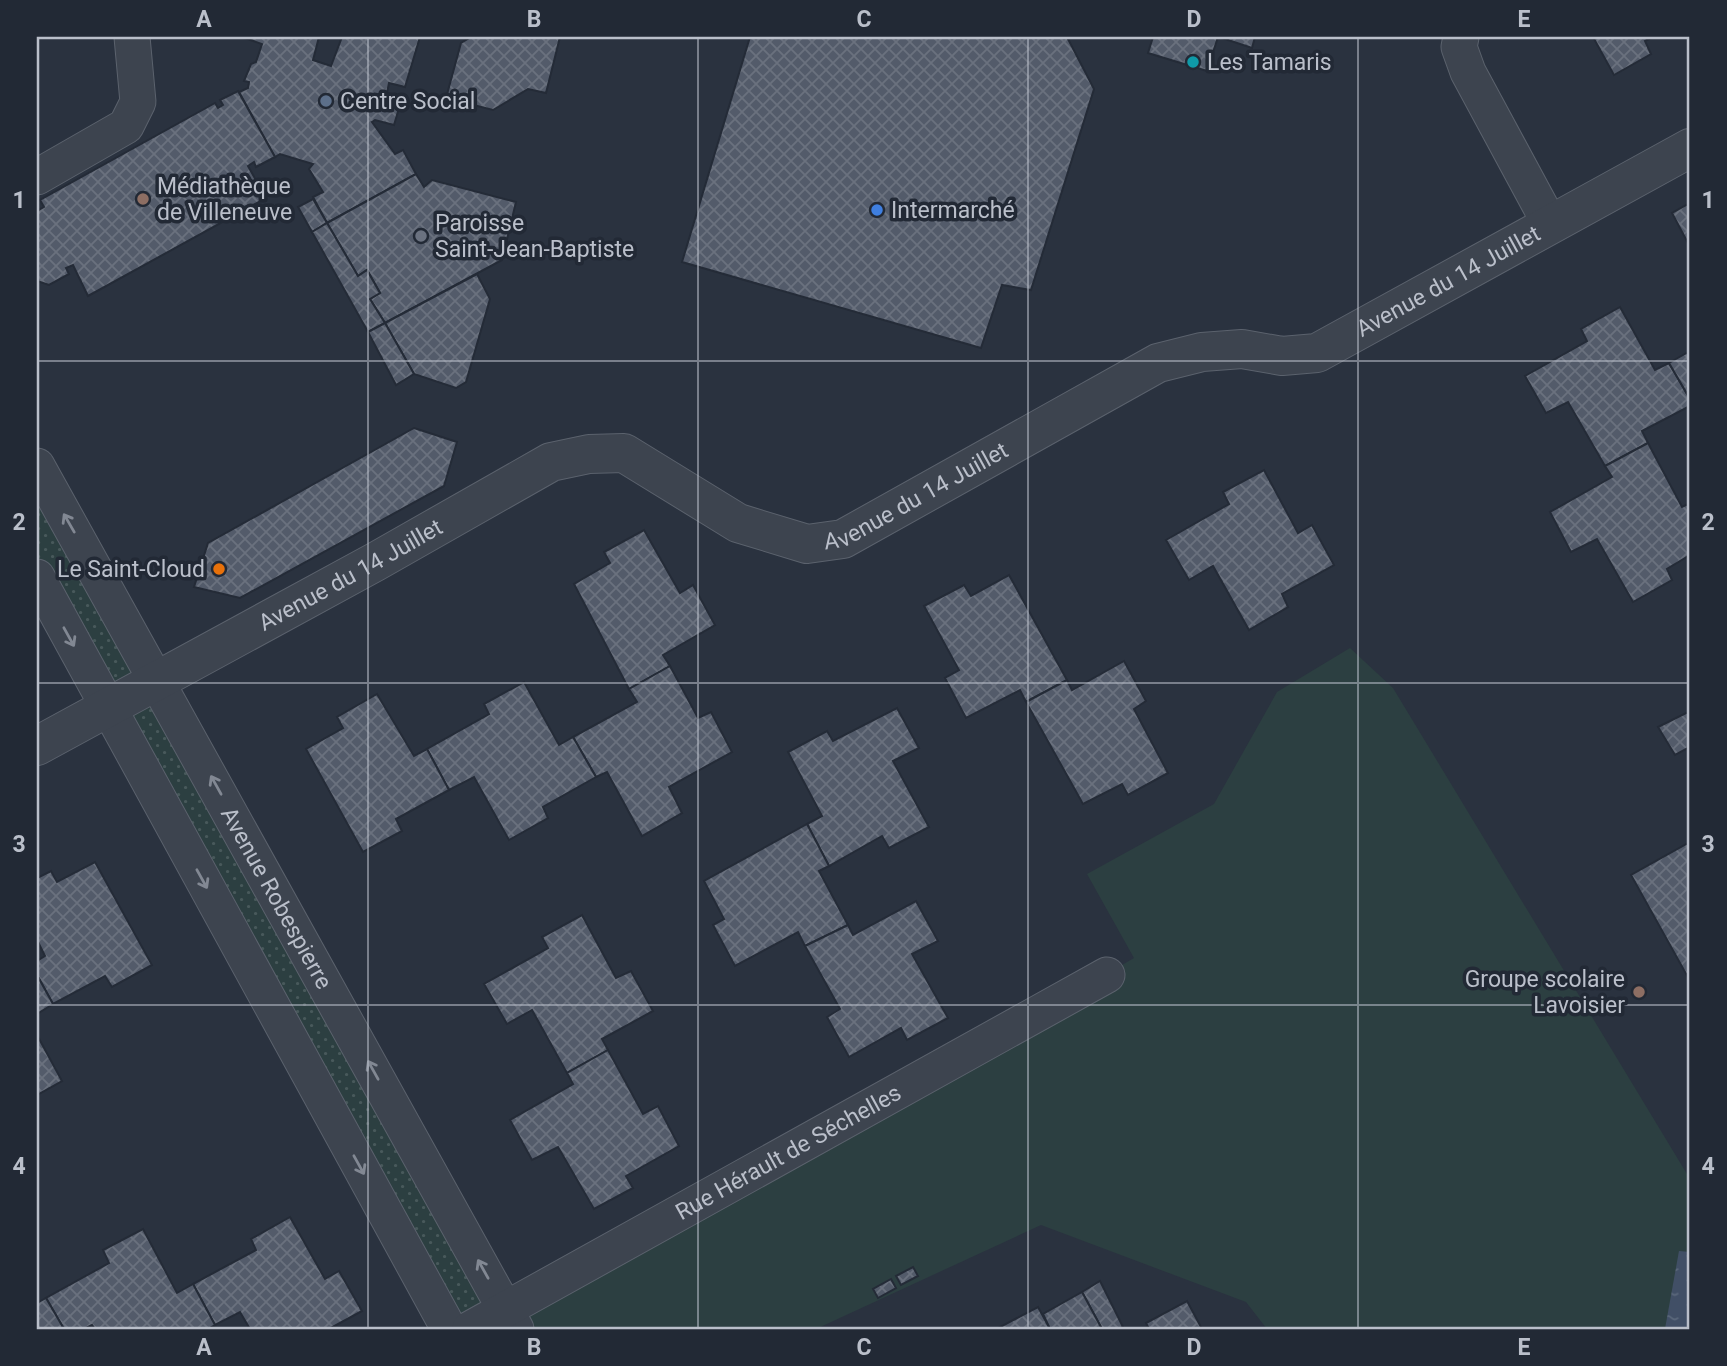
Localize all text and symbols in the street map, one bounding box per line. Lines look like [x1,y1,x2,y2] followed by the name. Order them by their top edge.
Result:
[196,6,212,33] text: A
[527,6,541,33] text: B
[856,6,872,33] text: C
[1187,6,1201,33] text: D
[1518,6,1531,33] text: E
[1207,49,1332,76] place label: Les Tamaris
[1185,54,1201,70] marker: Les Tamaris
[340,88,475,115] place label: Centre Social
[318,93,334,109] marker: Centre Social
[157,173,292,226] place label: Médiathèque de Villeneuve
[12,187,26,214] text: 1
[1701,187,1715,214] text: 1
[135,191,151,207] marker: Médiathèque de Villeneuve
[891,197,1015,224] place label: Intermarché
[869,202,885,218] marker: Intermarché
[435,210,634,263] place label: Paroisse Saint-Jean-Baptiste
[1351,220,1545,342] street label: Avenue du 14 Juillet
[413,228,429,244] marker: Paroisse Saint-Jean-Baptiste
[822,436,1012,555] street label: Avenue du 14 Juillet
[12,509,26,536] text: 2
[1701,509,1715,536] text: 2
[62,513,76,533] one-way arrow
[254,513,447,636] street label: Avenue du 14 Juillet
[57,556,205,583] place label: Le Saint-Cloud
[211,561,227,577] marker: Le Saint-Cloud
[63,626,77,646] one-way arrow
[209,775,222,796] one-way arrow
[216,802,338,993] street label: Avenue Robespierre
[12,831,26,858] text: 3
[1701,831,1715,858] text: 3
[196,868,210,889] one-way arrow
[1465,966,1625,1019] place label: Groupe scolaire Lavoisier
[1631,984,1647,1000] marker: Groupe scolaire Lavoisier
[366,1060,379,1081] one-way arrow
[671,1079,906,1226] street label: Rue Hérault de Séchelles
[12,1153,26,1180] text: 4
[1701,1153,1715,1180] text: 4
[352,1154,366,1174] one-way arrow
[476,1260,490,1280] one-way arrow
[196,1334,212,1361] text: A
[527,1334,541,1361] text: B
[856,1334,872,1361] text: C
[1187,1334,1201,1361] text: D
[1518,1334,1531,1361] text: E

